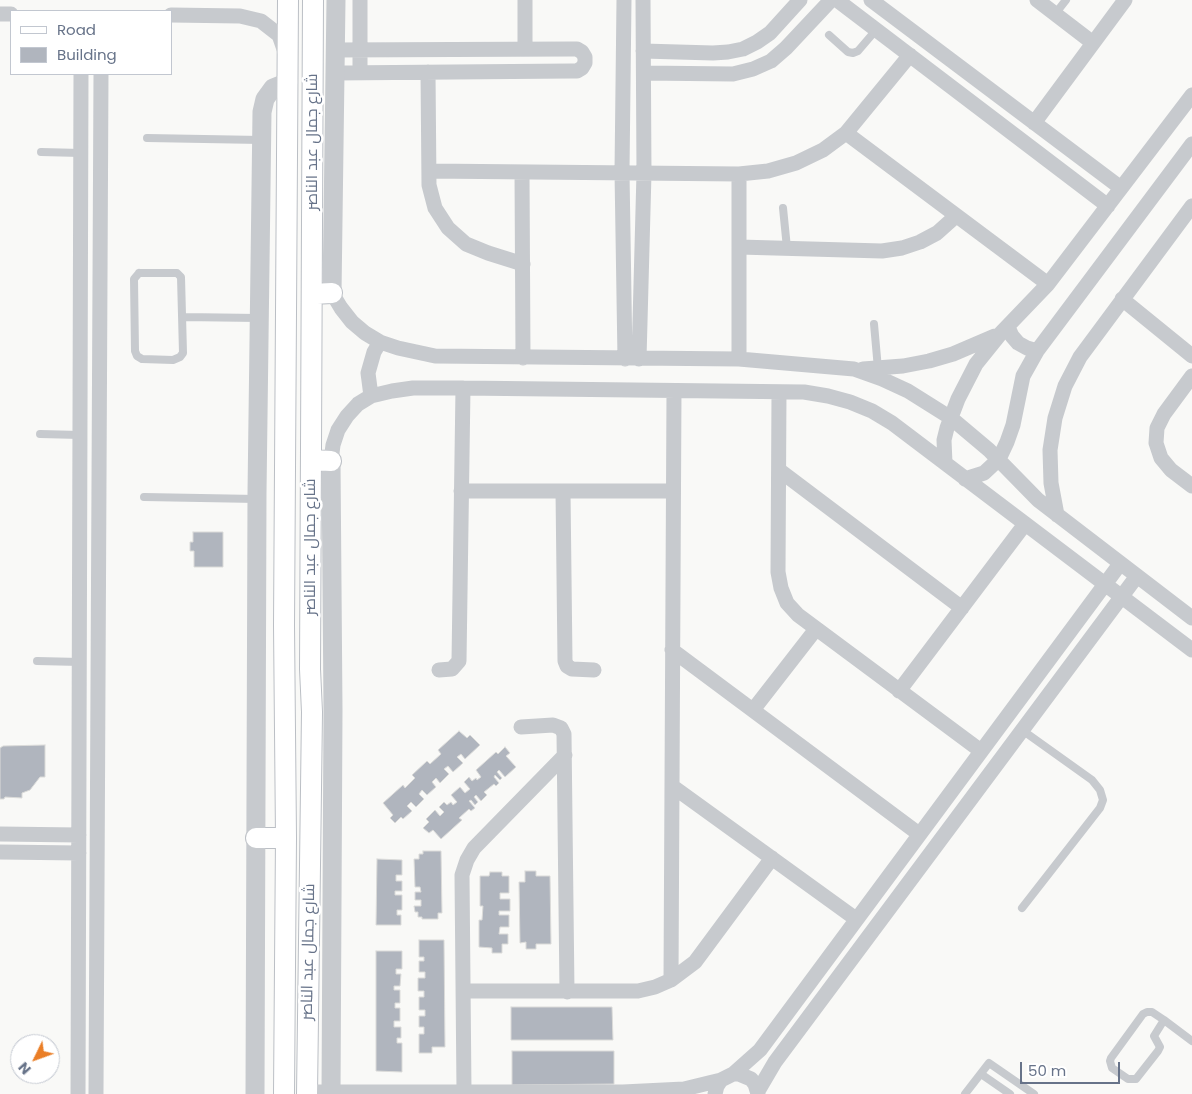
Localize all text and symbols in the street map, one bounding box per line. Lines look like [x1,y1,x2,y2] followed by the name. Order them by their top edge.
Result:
[10,10,172,75] legend
[57,19,96,40] text: Road
[57,44,117,65] text: Building
[303,73,323,211] street label: شارع جمال عبد الناصر
[301,478,321,616] street label: شارع جمال عبد الناصر
[298,883,320,1021] street label: شارع جمال عبد الناصر
[10,1034,60,1084] north arrow
[1022,1052,1122,1084] scale bar
[14,1058,36,1079] text: N
[1028,1060,1066,1081] text: 50 m

